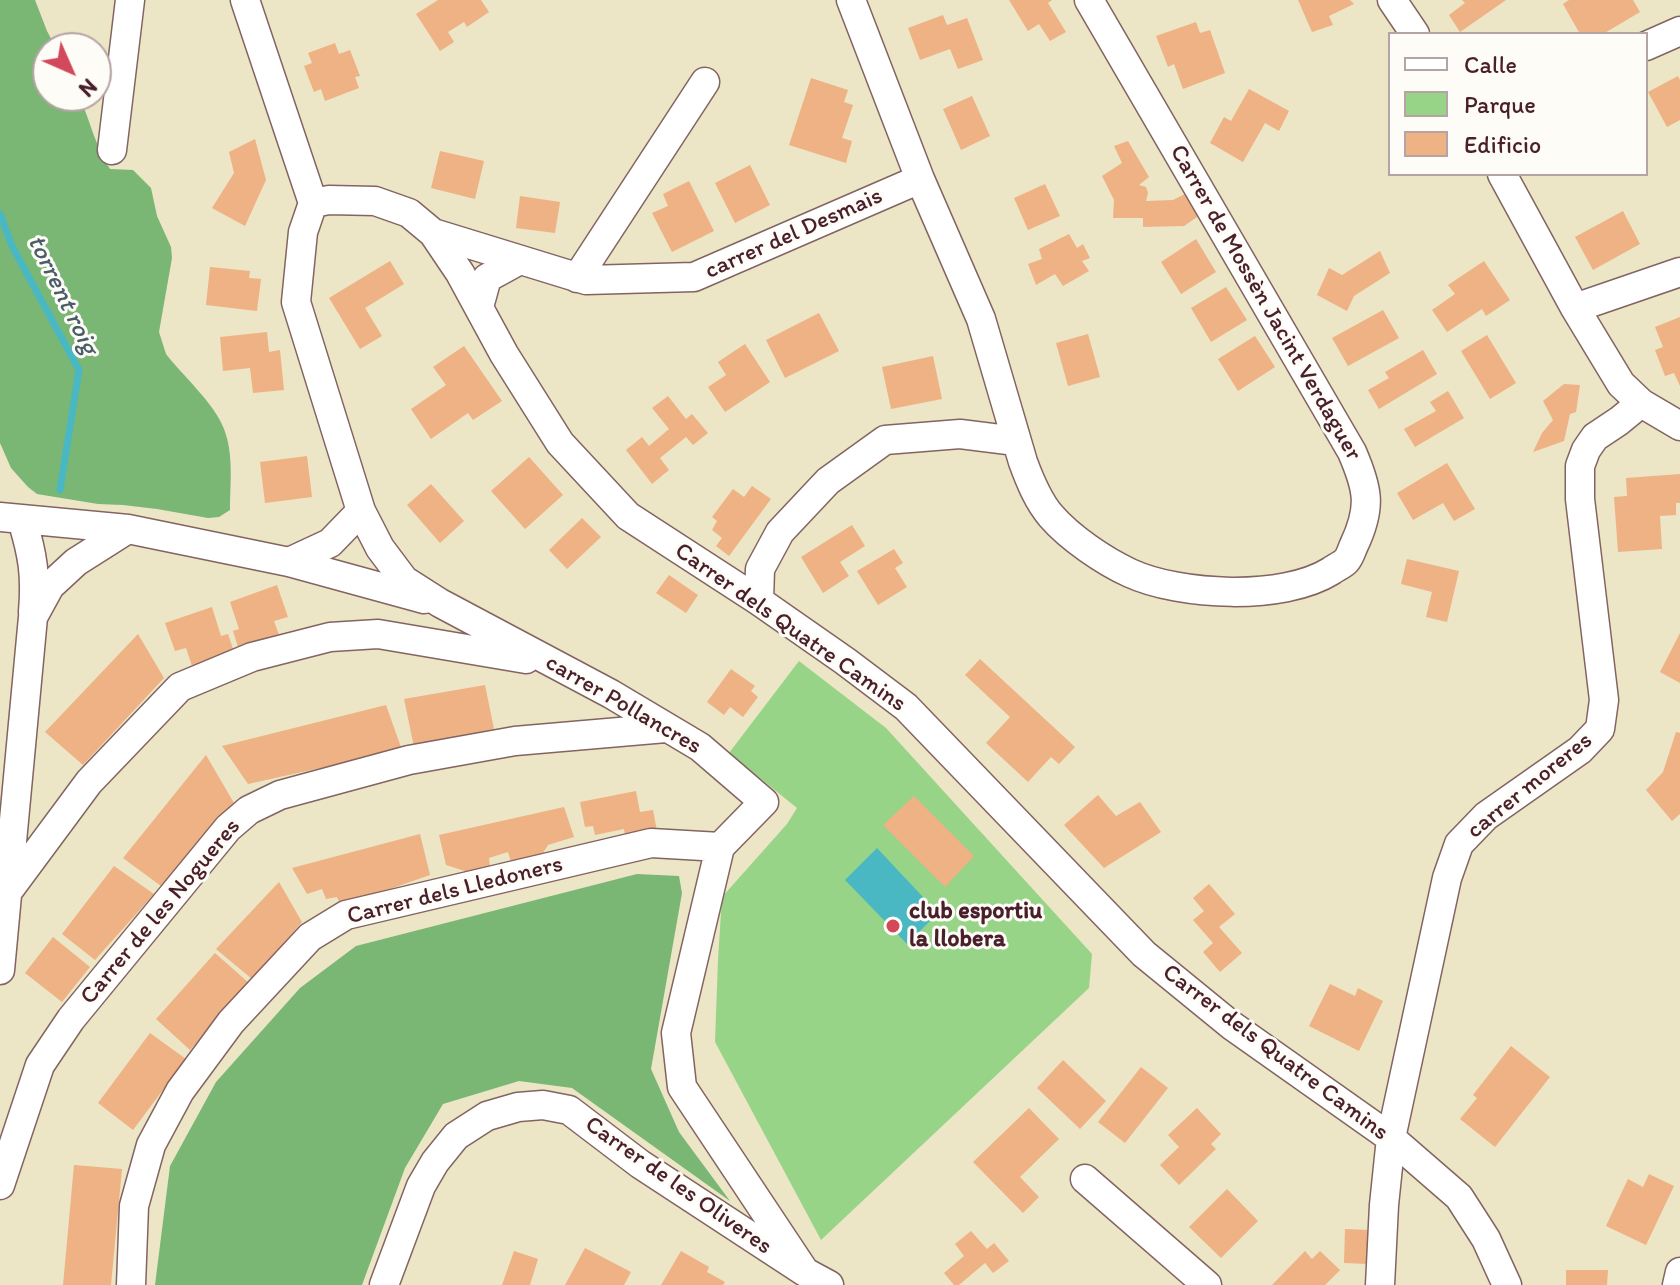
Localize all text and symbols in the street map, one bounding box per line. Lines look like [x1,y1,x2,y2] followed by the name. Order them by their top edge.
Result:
[32,32,112,112] north arrow
[1388,32,1648,176] legend
[1464,50,1517,79] text: Calle
[73,73,103,103] text: N
[1464,90,1536,119] text: Parque
[1464,130,1541,159] text: Edificio
[1163,140,1367,466] street label: Carrer de Mossèn Jacint Verdaguer
[701,182,887,286] street label: carrer del Desmais
[20,230,104,360] water label: torrent roig
[669,537,911,719] street label: Carrer dels Quatre Camins
[540,649,706,761] street label: carrer Pollancres
[1461,727,1599,845] street label: carrer moreres
[75,813,247,1011] street label: Carrer de les Nogueres
[344,850,566,932] street label: Carrer dels Lledoners
[909,898,1042,954] place label: club esportiu la llobera
[884,917,902,935] marker: club esportiu la llobera
[1156,959,1394,1147] street label: Carrer dels Quatre Camins
[579,1111,777,1261] street label: Carrer de les Oliveres

